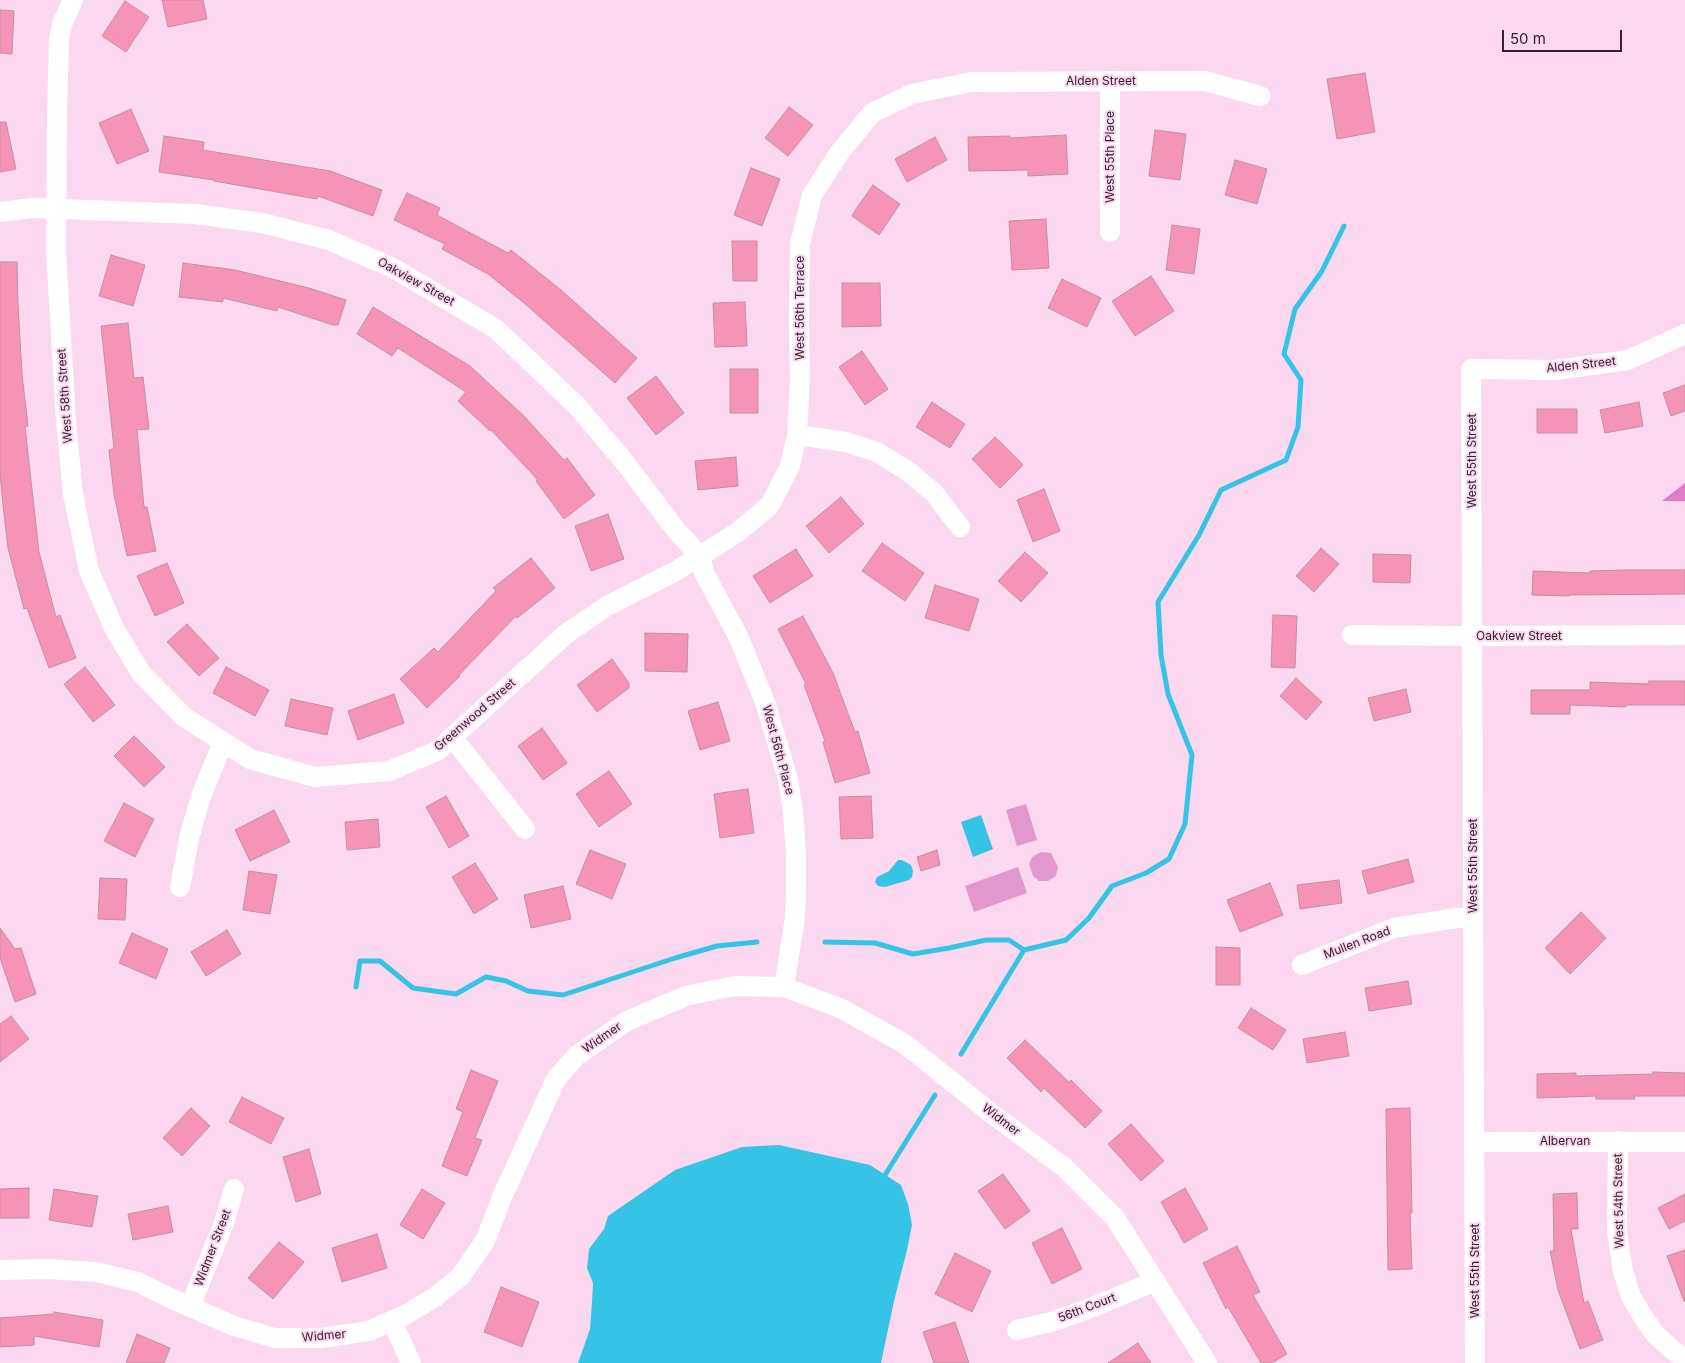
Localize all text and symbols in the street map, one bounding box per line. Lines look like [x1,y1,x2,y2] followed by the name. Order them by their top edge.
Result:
[1505,20,1625,52] scale bar
[1510,29,1546,48] text: 50 m
[1066,74,1136,88] street label: Alden Street
[1103,111,1117,203] street label: West 55th Place
[375,255,457,309] street label: Oakview Street
[793,256,807,360] street label: West 56th Terrace
[55,348,75,444] street label: West 58th Street
[1546,354,1616,376] street label: Alden Street
[1465,414,1479,508] street label: West 55th Street
[1476,629,1562,643] street label: Oakview Street
[431,676,519,754] street label: Greenwood Street
[759,704,797,796] street label: West 56th Place
[1466,819,1480,913] street label: West 55th Street
[1322,924,1392,962] street label: Mullen Road
[580,1019,624,1057] street label: Widmer
[979,1101,1023,1139] street label: Widmer
[1540,1134,1590,1148] street label: Albervan
[1611,1153,1627,1249] street label: West 54th Street
[192,1207,234,1289] street label: Widmer Street
[1468,1224,1482,1318] street label: West 55th Street
[1056,1290,1118,1326] street label: 56th Court
[301,1327,347,1345] street label: Widmer

